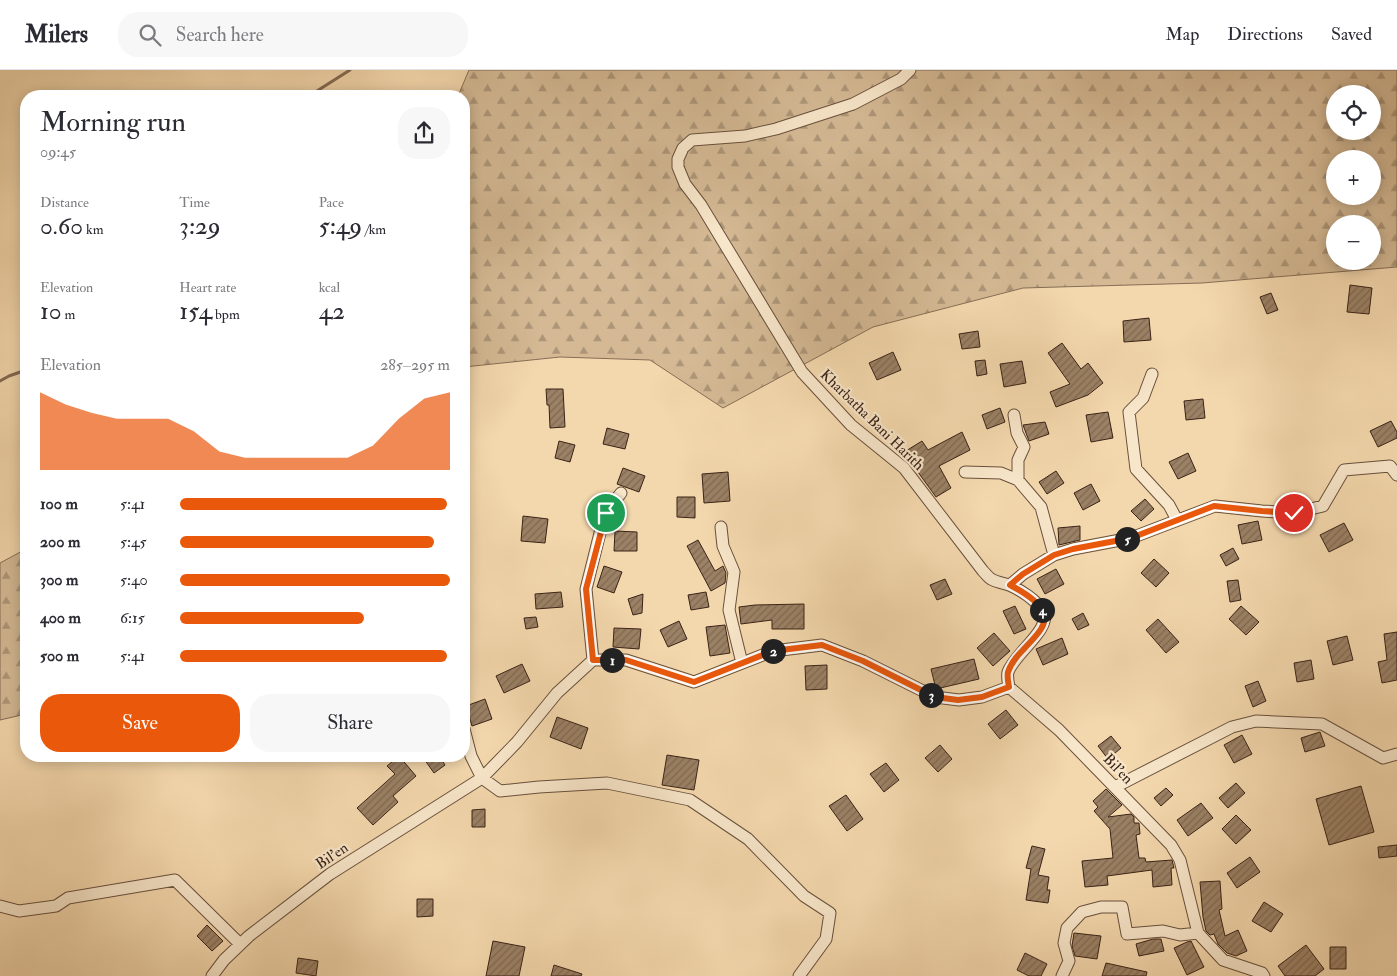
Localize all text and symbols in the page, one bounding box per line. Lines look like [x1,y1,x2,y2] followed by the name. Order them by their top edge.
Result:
[118,12,468,57] search box
[25,19,88,50] text: Milers
[136,21,164,49] icon: search
[176,23,264,47] text: Search here
[1166,23,1199,46] text: Map
[1227,23,1303,46] text: Directions
[1331,23,1372,46] text: Saved
[1326,85,1381,270] map controls
[1326,85,1381,140] button: locate
[40,105,186,140] text: Morning run
[398,107,450,159] button: share
[40,142,76,162] text: 09:45
[1326,150,1381,205] button: +
[40,194,89,211] text: Distance
[179,194,210,211] text: Time
[319,194,344,211] text: Pace
[40,211,83,242] text: 0.60
[179,211,221,242] text: 3:29
[319,211,362,242] text: 5:49
[1326,215,1381,270] button: −
[83,221,104,238] text: km
[362,221,386,238] text: /km
[40,279,93,296] text: Elevation
[179,279,236,296] text: Heart rate
[319,279,340,296] text: kcal
[40,296,62,327] text: 10
[179,296,212,327] text: 154
[319,296,345,327] text: 42
[62,306,75,323] text: m
[212,306,240,323] text: bpm
[40,355,101,375] text: Elevation
[380,355,450,375] text: 285–295 m
[816,366,928,475] street label: Kharbatha Bani Harith
[585,492,627,534] pin
[1273,492,1315,534] pin
[40,494,78,514] text: 100 m
[120,494,145,514] text: 5:41
[592,499,620,527] icon: arrive
[1280,499,1308,527] icon: check
[1114,526,1140,552] pin: 5
[1124,531,1131,548] text: 5
[40,532,80,552] text: 200 m
[120,532,147,552] text: 5:45
[40,570,78,590] text: 300 m
[120,570,148,590] text: 5:40
[1030,598,1054,622] pin: 4
[1039,602,1046,619] text: 4
[40,608,81,628] text: 400 m
[120,608,145,628] text: 6:15
[760,638,786,664] pin: 2
[770,643,777,660] text: 2
[40,646,79,666] text: 500 m
[120,646,145,666] text: 5:41
[600,648,624,672] pin: 1
[610,652,615,669] text: 1
[918,682,944,708] pin: 3
[929,687,934,704] text: 3
[40,694,240,752] button: Save
[250,694,450,752] button: Share
[1099,750,1137,788] street label: Bil'en
[312,838,352,874] street label: Bil'en

